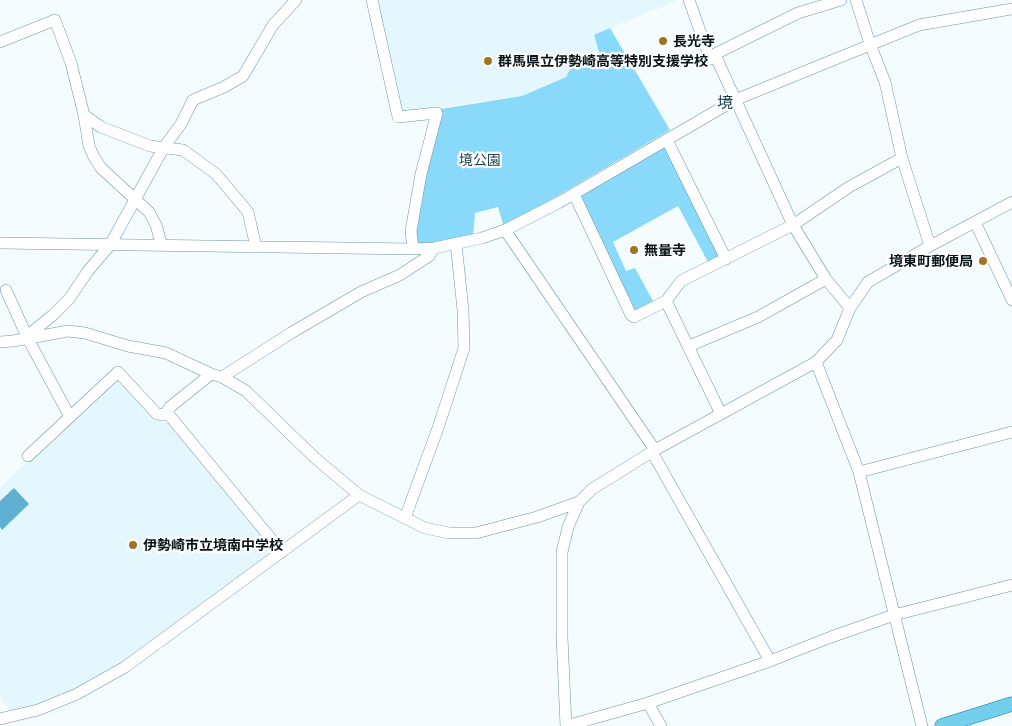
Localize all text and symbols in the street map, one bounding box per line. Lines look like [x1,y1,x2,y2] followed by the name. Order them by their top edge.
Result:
[673,33,715,49] place label: 長光寺
[657,35,669,47] marker: 長光寺
[498,53,708,69] place label: 群馬県立伊勢崎高等特別支援学校
[482,55,494,67] marker: 群馬県立伊勢崎高等特別支援学校
[717,93,733,113] district label: 境
[459,152,501,168] park label: 境公園
[644,242,686,258] place label: 無量寺
[628,244,640,256] marker: 無量寺
[889,253,973,269] place label: 境東町郵便局
[977,255,989,267] marker: 境東町郵便局
[143,537,283,553] place label: 伊勢崎市立境南中学校
[127,539,139,551] marker: 伊勢崎市立境南中学校

